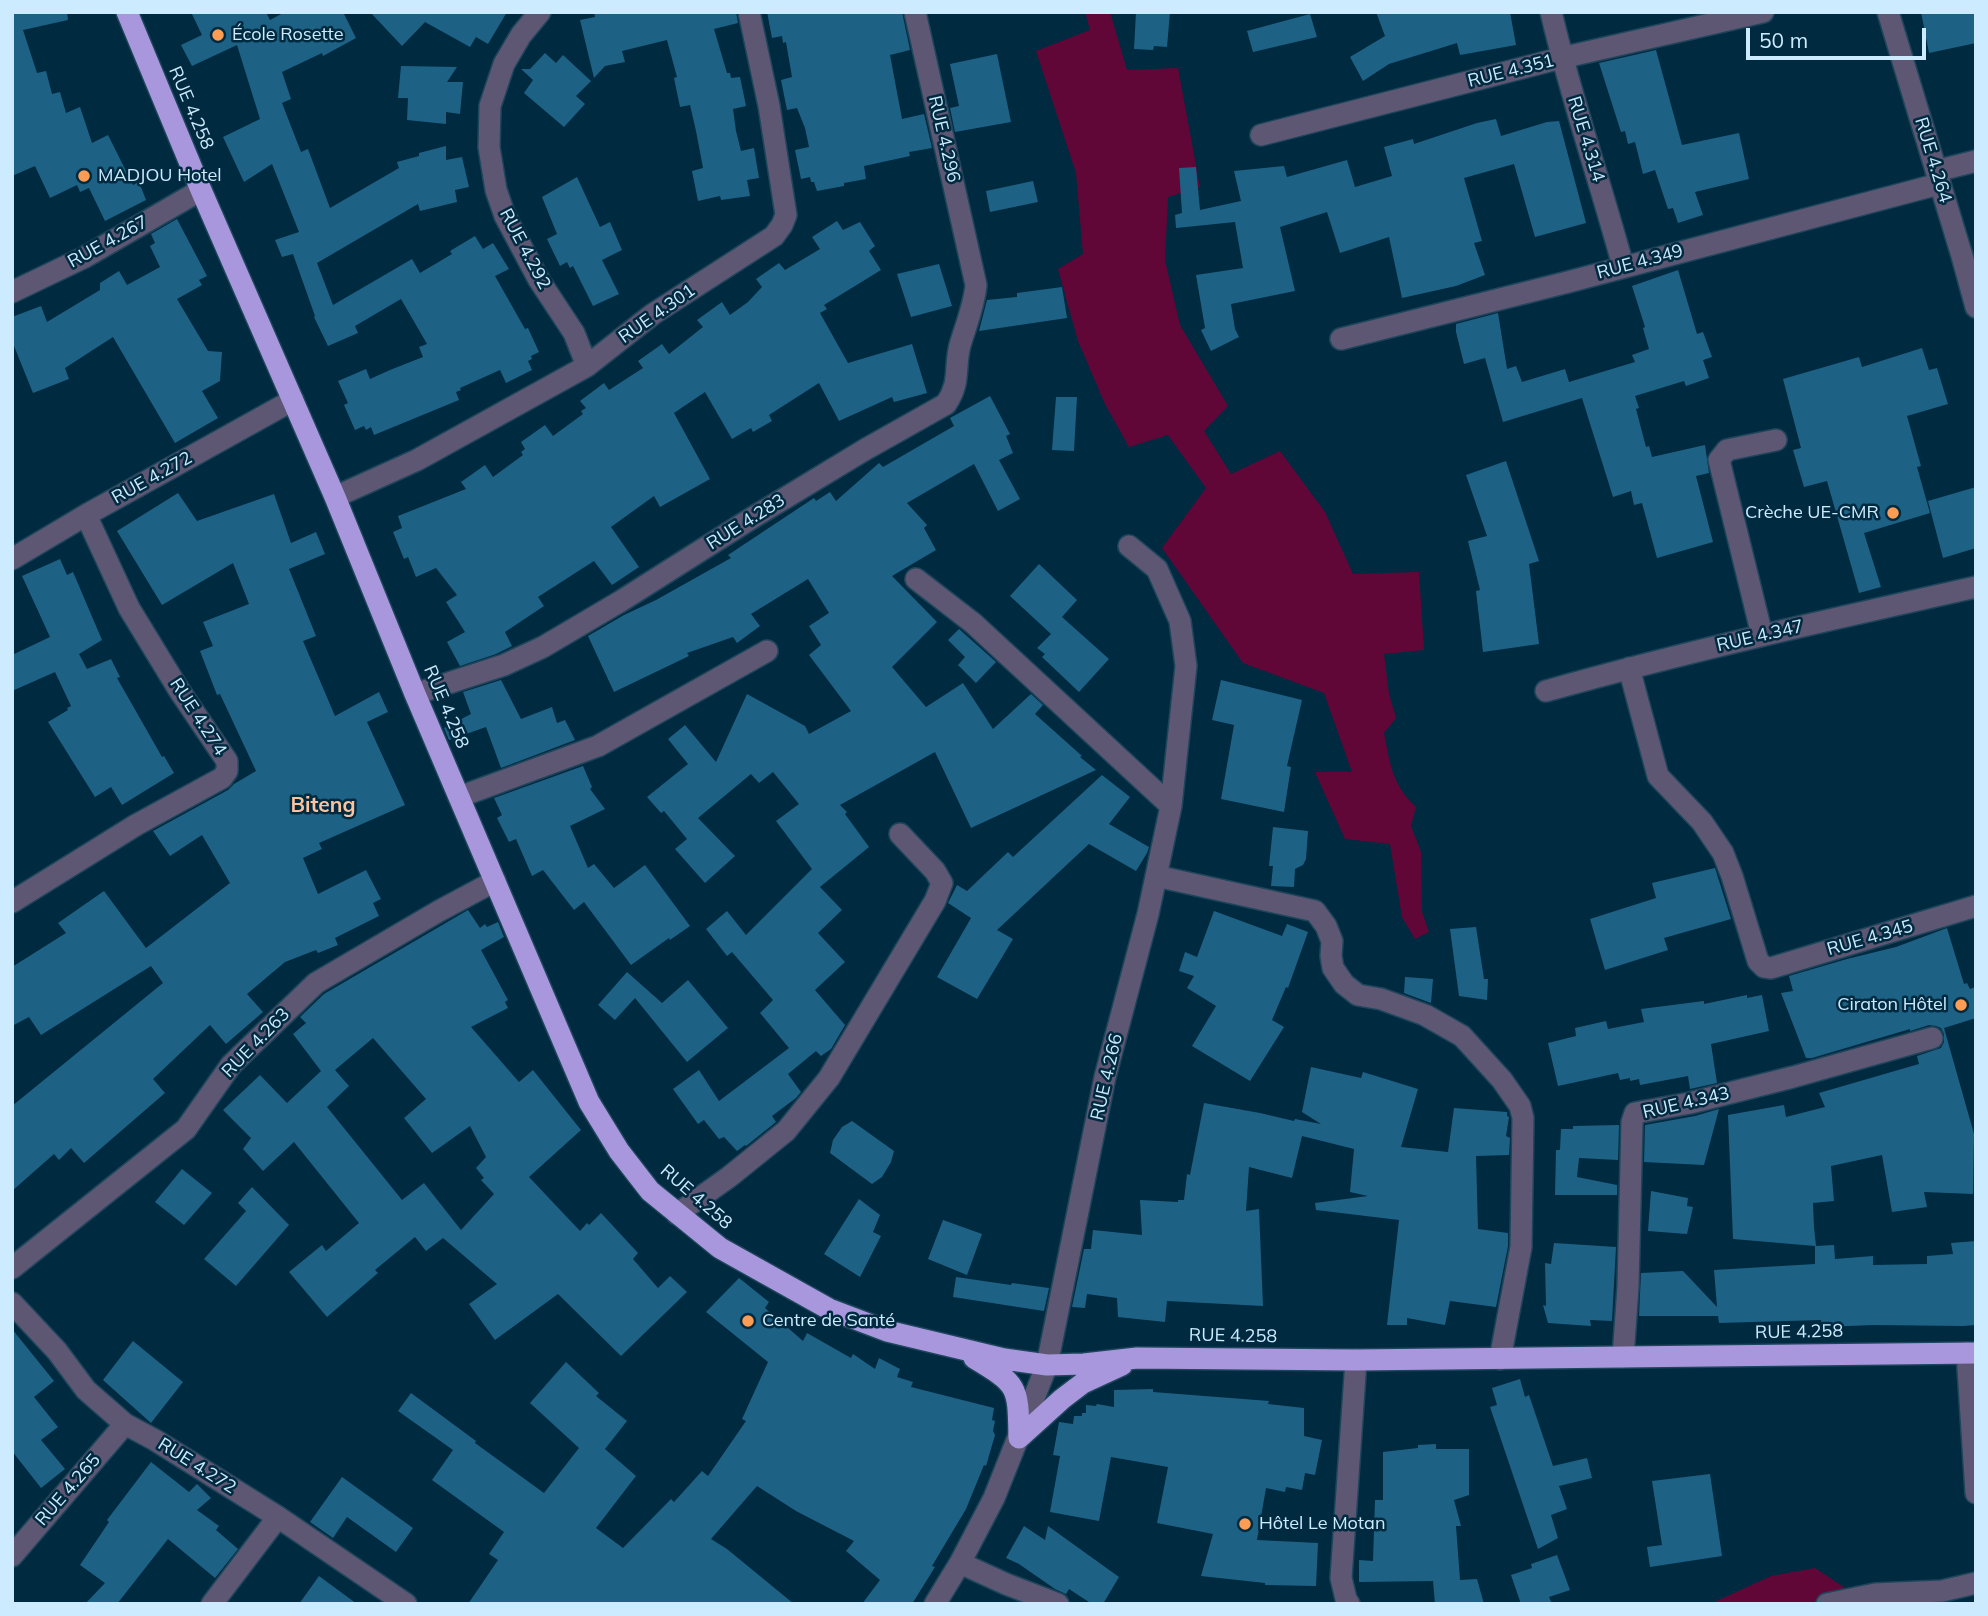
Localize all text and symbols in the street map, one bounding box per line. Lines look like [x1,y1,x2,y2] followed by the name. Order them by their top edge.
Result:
[1750,14,1930,58] scale bar
[232,24,344,46] place label: École Rosette
[210,27,226,43] marker: École Rosette
[1759,27,1808,53] text: 50 m
[1466,50,1556,92] street label: RUE 4.351
[164,63,218,153] street label: RUE 4.258
[924,94,964,184] street label: RUE 4.296
[1563,94,1609,184] street label: RUE 4.314
[1910,115,1956,205] street label: RUE 4.264
[98,165,221,187] place label: MADJOU Hotel
[76,168,92,184] marker: MADJOU Hotel
[495,205,555,293] street label: RUE 4.292
[64,211,152,273] street label: RUE 4.267
[1595,240,1685,284] street label: RUE 4.349
[615,280,699,348] street label: RUE 4.301
[108,447,196,509] street label: RUE 4.272
[703,489,789,555] street label: RUE 4.283
[1745,502,1879,524] place label: Crèche UE-CMR
[1885,505,1901,521] marker: Crèche UE-CMR
[1715,616,1805,656] street label: RUE 4.347
[419,662,473,752] street label: RUE 4.258
[165,674,231,760] street label: RUE 4.274
[290,793,356,819] district label: Biteng
[1825,915,1915,961] street label: RUE 4.345
[1837,994,1947,1016] place label: Ciraton Hôtel
[1953,997,1969,1013] marker: Ciraton Hôtel
[218,1004,294,1082] street label: RUE 4.263
[1087,1032,1127,1122] street label: RUE 4.266
[1641,1083,1731,1123] street label: RUE 4.343
[656,1160,736,1234] street label: RUE 4.258
[762,1310,895,1332] place label: Centre de Santé
[740,1313,756,1329] marker: Centre de Santé
[1755,1320,1843,1344] street label: RUE 4.258
[1189,1324,1277,1348] street label: RUE 4.258
[154,1433,240,1499] street label: RUE 4.272
[31,1450,105,1530] street label: RUE 4.265
[1259,1513,1385,1535] place label: Hôtel Le Motan
[1237,1516,1253,1532] marker: Hôtel Le Motan

